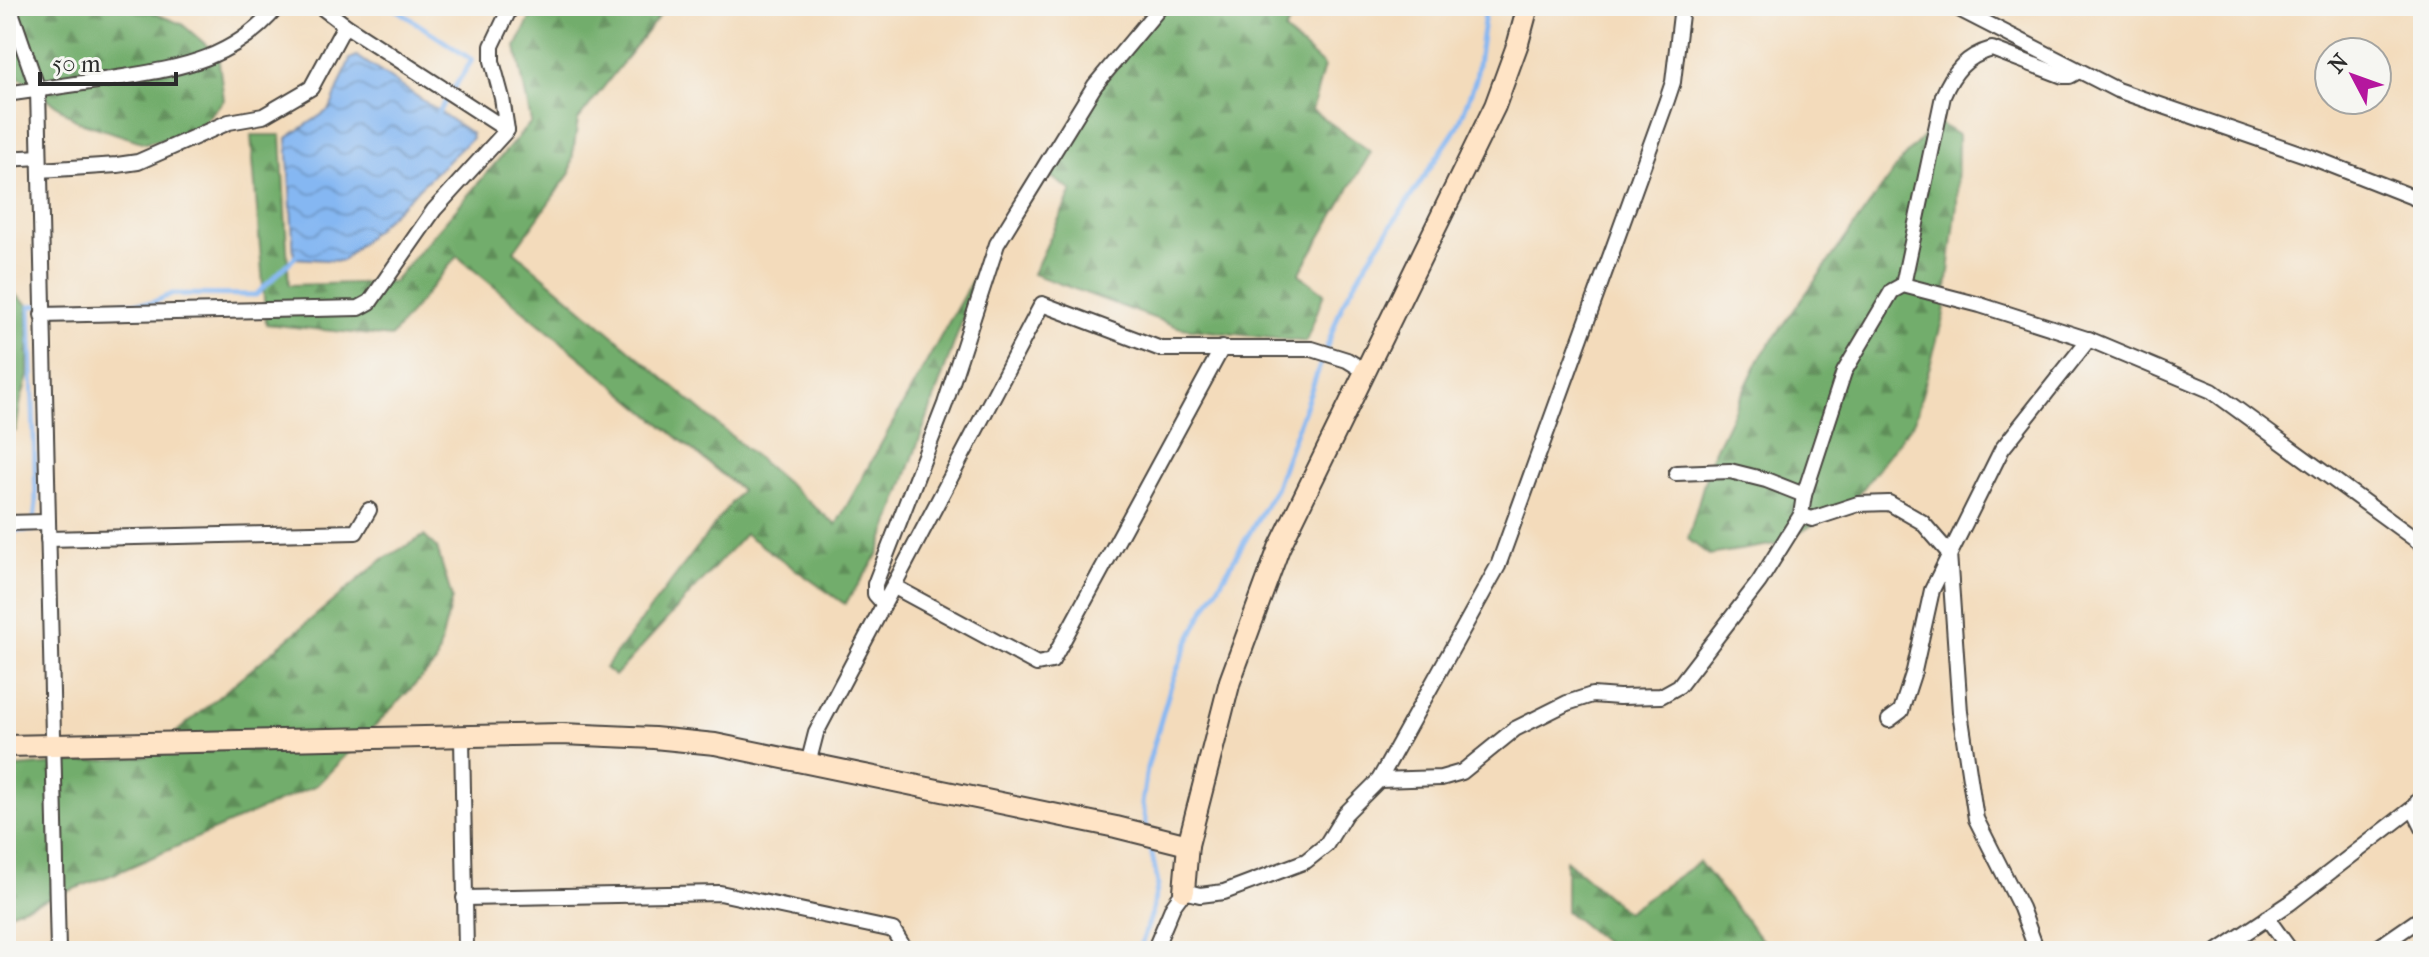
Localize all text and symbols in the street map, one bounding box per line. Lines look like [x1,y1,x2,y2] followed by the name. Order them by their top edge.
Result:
[40,36,176,86] scale bar
[2313,36,2393,116] north arrow
[2323,48,2354,78] text: N
[52,50,101,78] text: 50 m

